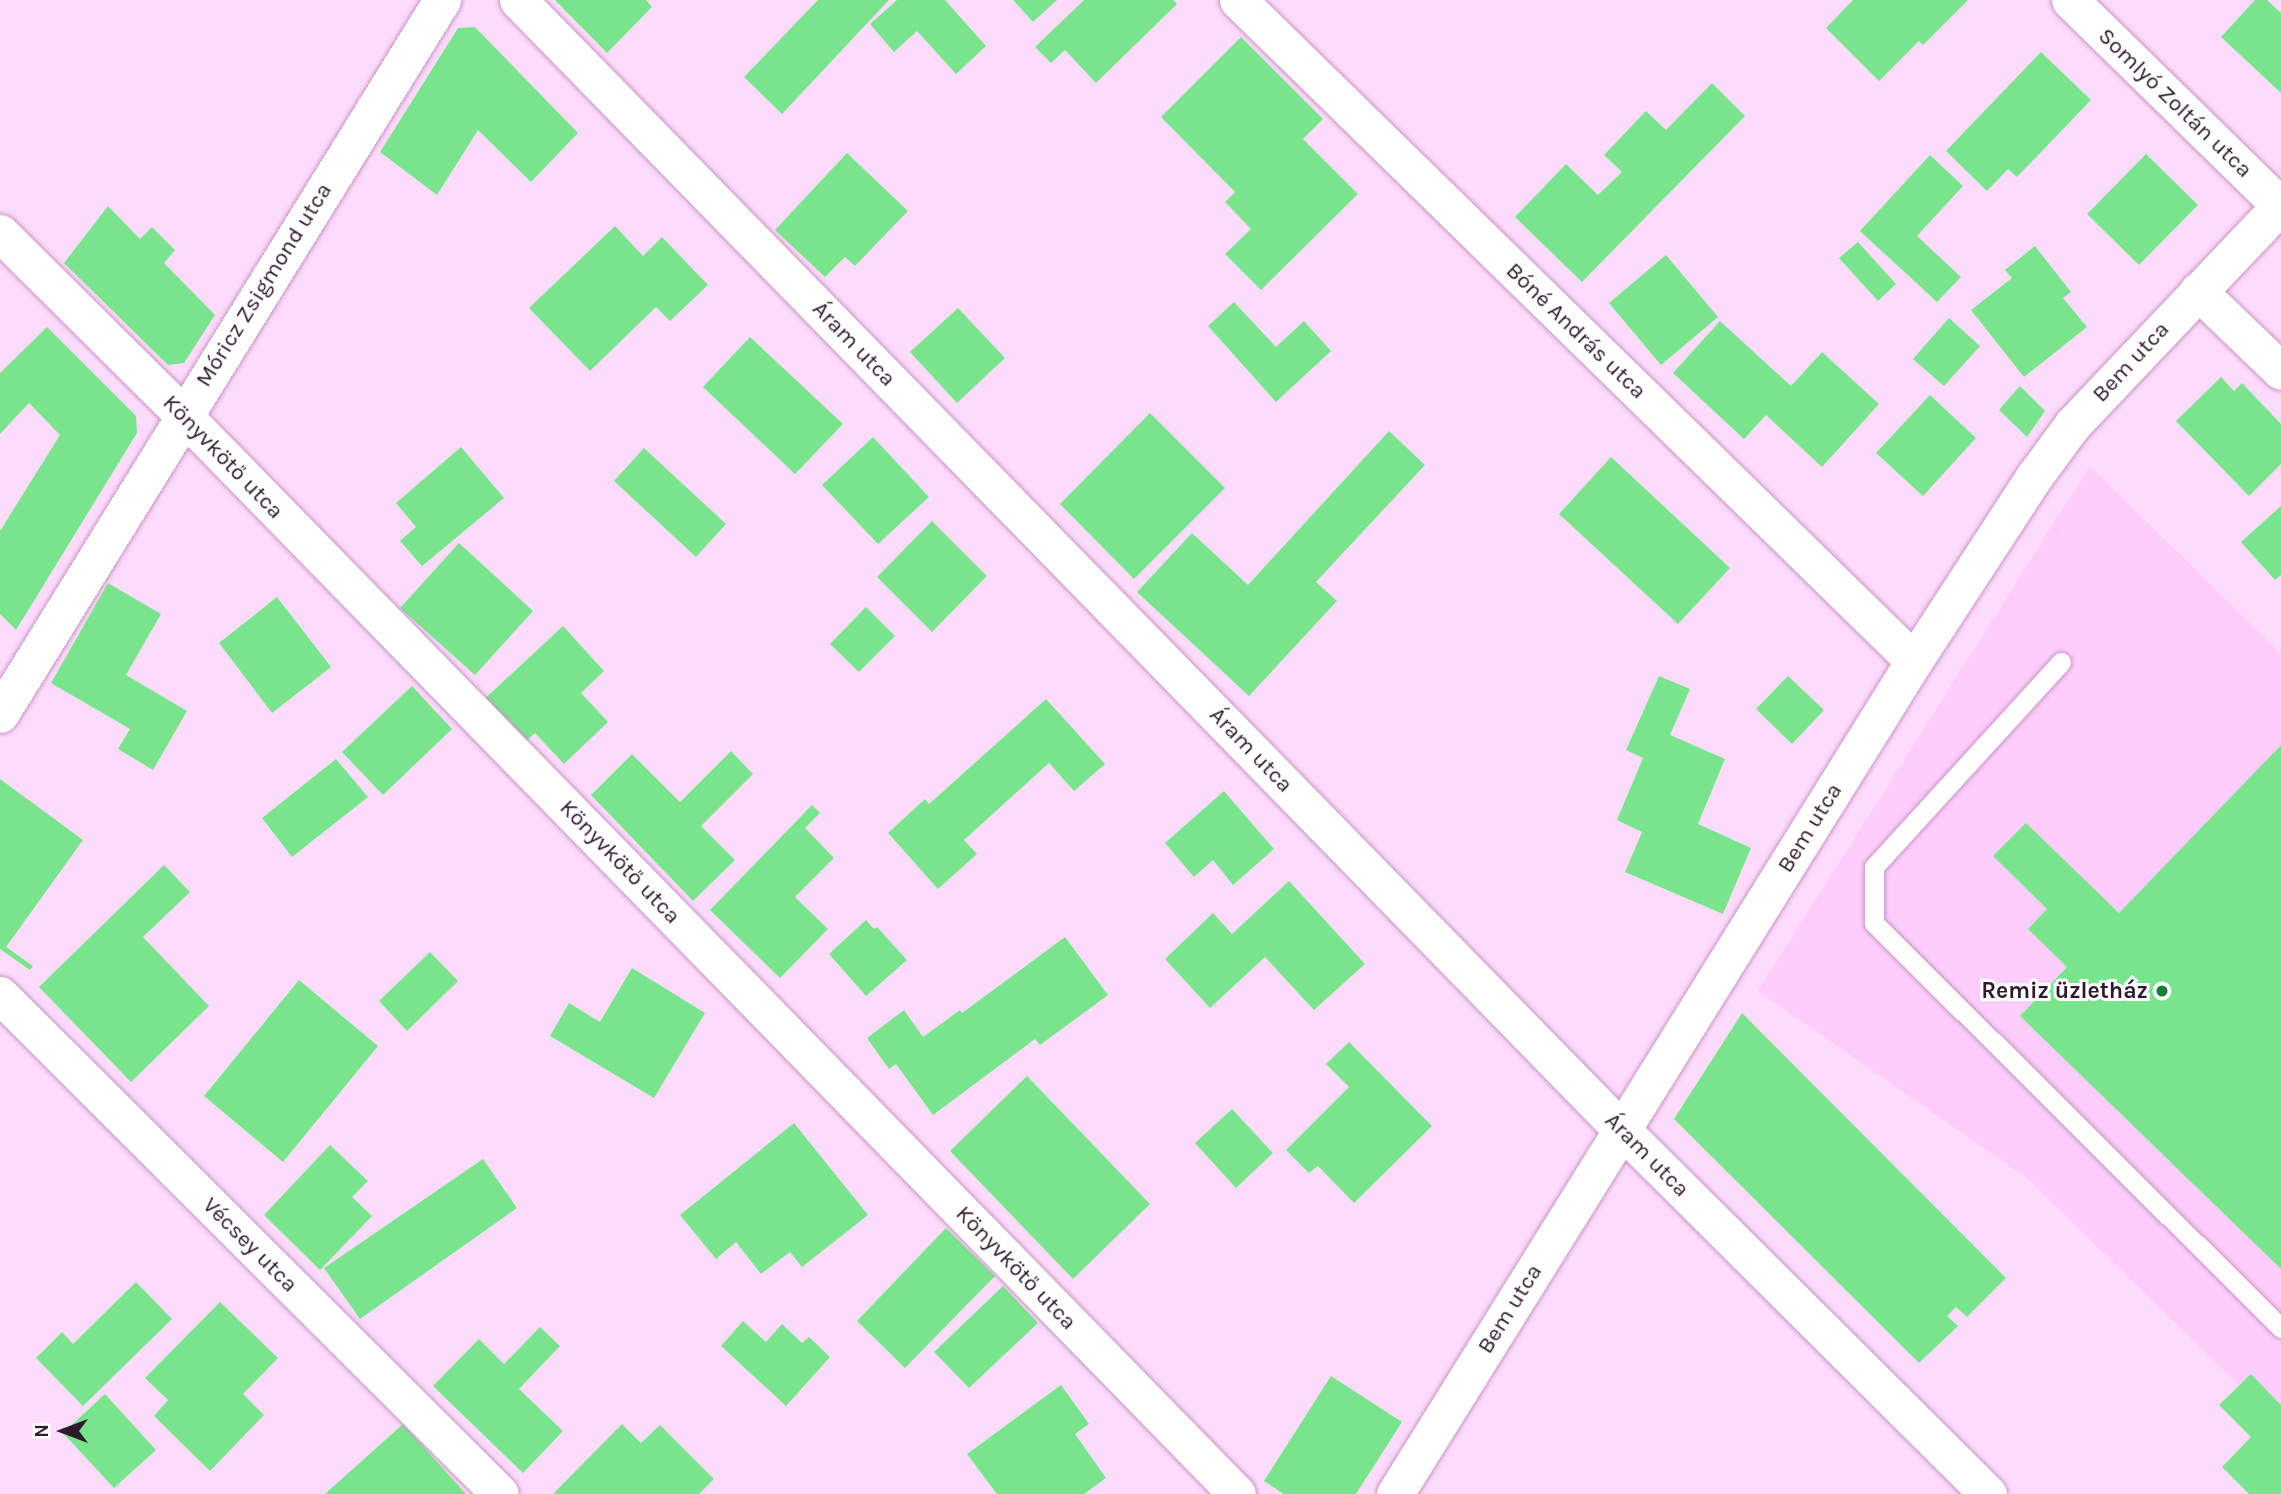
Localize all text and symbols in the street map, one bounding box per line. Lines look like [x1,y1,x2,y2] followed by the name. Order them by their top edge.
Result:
[2092,22,2258,184] street label: Somlyó Zoltán utca
[190,178,338,392] street label: Móricz Zsigmond utca
[1500,257,1652,405] street label: Bóné András utca
[806,295,902,393] street label: Áram utca
[2087,316,2175,408] street label: Bem utca
[157,389,289,525] street label: Könyvkötő utca
[1203,701,1299,799] street label: Áram utca
[1772,778,1848,878] street label: Bem utca
[554,794,686,930] street label: Könyvkötő utca
[1981,977,2148,1005] place label: Remiz üzletház
[2154,983,2170,999] marker: Remiz üzletház
[1599,1107,1695,1203] street label: Áram utca
[197,1192,303,1298] street label: Vécsey utca
[950,1200,1082,1336] street label: Könyvkötő utca
[1472,1259,1548,1359] street label: Bem utca
[28,1396,98,1466] north arrow
[31,1424,53,1438] text: N

